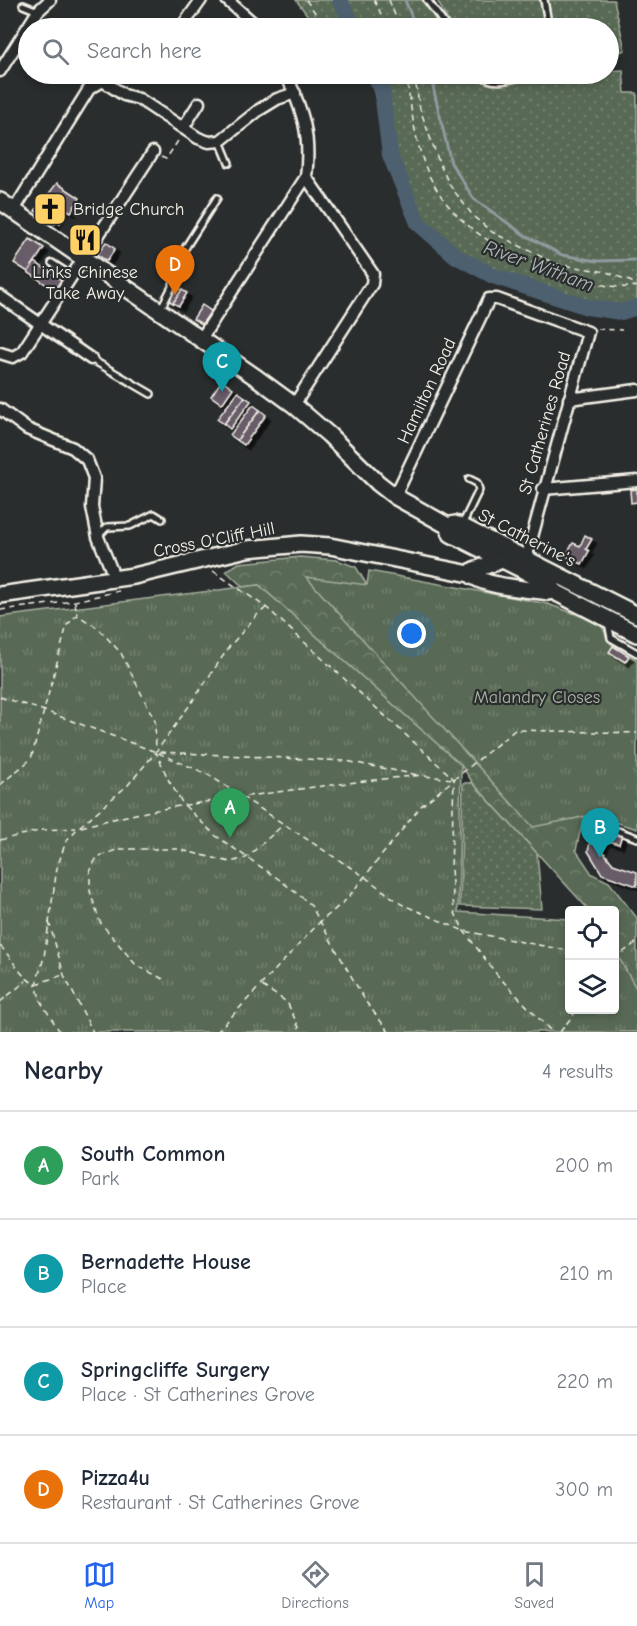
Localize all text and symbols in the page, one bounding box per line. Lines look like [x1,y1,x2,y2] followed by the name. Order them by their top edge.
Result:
[18,18,619,84] search box
[39,35,72,68] icon: search
[87,38,202,64] text: Search here
[32,191,68,227] church icon: Bridge Church
[73,199,184,220] place label: Bridge Church
[67,222,103,258] restaurant icon: Links Chinese Take Away
[481,235,597,297] water label: River Witham
[156,246,195,295] pin: D
[32,262,138,304] place label: Links Chinese Take Away
[393,335,461,447] street label: Hamilton Road
[202,342,242,392] pin: C
[515,349,575,497] street label: St Catherines Road
[475,504,579,572] street label: St Catherine's
[151,518,277,562] street label: Cross O'Cliff Hill
[397,619,426,648] your location
[474,687,600,708] park label: Malandry Closes
[210,788,250,838] pin: A
[580,808,620,858] pin: B
[565,906,619,1014] map controls
[565,906,619,960] button: locate
[565,960,619,1014] button: layers
[24,1056,103,1086] text: Nearby
[542,1060,613,1083] text: 4 results
[81,1141,225,1167] text: South Common
[38,1154,49,1177] text: A
[555,1154,613,1177] text: 200 m
[81,1167,119,1190] text: Park
[81,1249,251,1275] text: Bernadette House
[37,1262,50,1285] text: B
[559,1262,613,1285] text: 210 m
[81,1275,127,1298] text: Place
[81,1357,269,1383] text: Springcliffe Surgery
[37,1370,50,1393] text: C
[557,1370,613,1393] text: 220 m
[81,1383,315,1406] text: Place · St Catherines Grove
[81,1465,150,1491] text: Pizza4u
[37,1478,50,1501] text: D
[555,1478,613,1501] text: 300 m
[81,1491,360,1514] text: Restaurant · St Catherines Grove
[83,1558,116,1612] tab: Map
[281,1558,349,1612] tab: Directions
[514,1558,554,1612] tab: Saved

